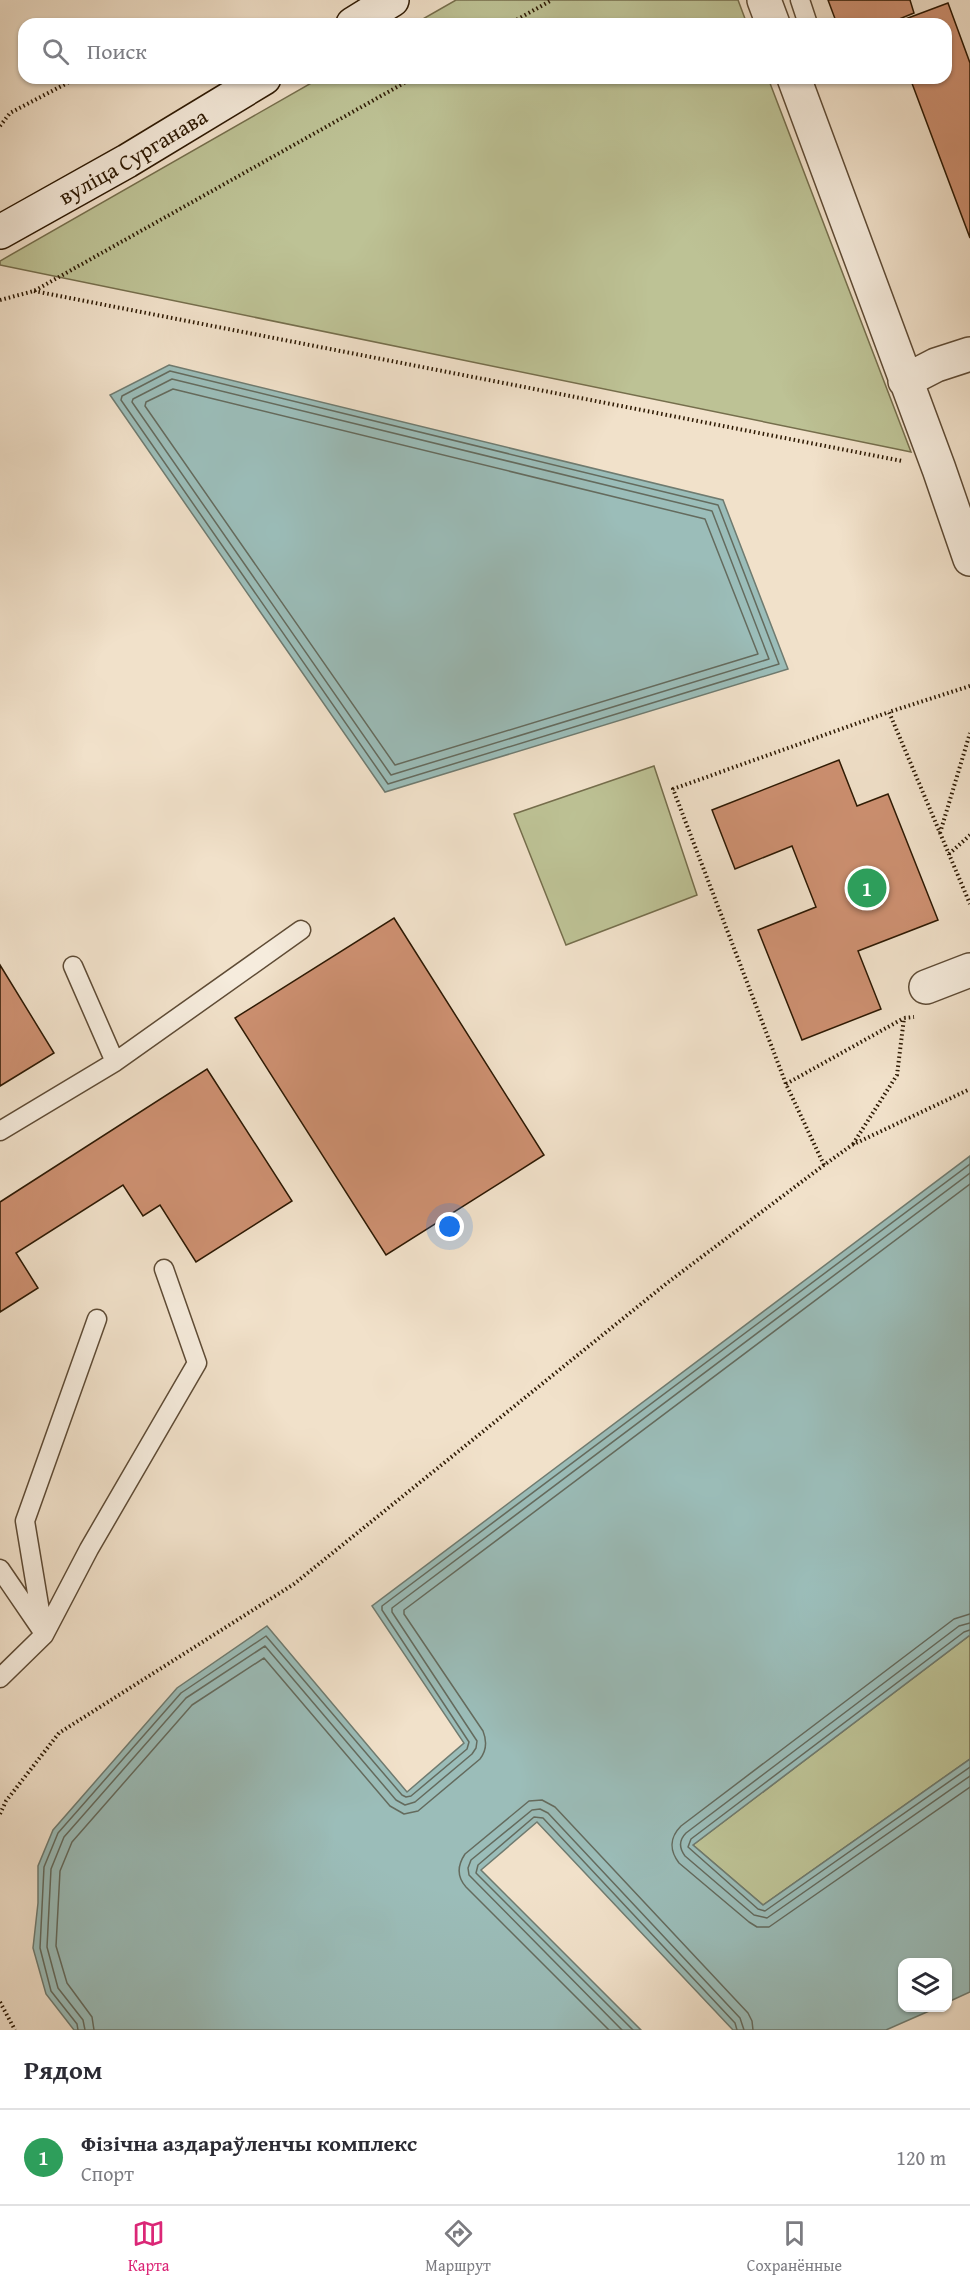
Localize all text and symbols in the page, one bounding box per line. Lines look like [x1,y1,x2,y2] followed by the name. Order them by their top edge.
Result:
[18,18,952,84] search box
[39,35,72,68] icon: search
[87,35,147,67] text: Поиск
[53,100,214,212] street label: вуліца Сурганава
[848,866,886,910] pin: 1
[435,1212,464,1241] your location
[898,1958,952,2012] map controls
[898,1958,952,2012] button: layers
[24,2050,102,2089] text: Рядом
[81,2127,417,2159] text: Фізічна аздараўленчы комплекс
[38,2143,49,2172] text: 1
[896,2143,946,2172] text: 120 m
[81,2159,134,2188] text: Спорт
[128,2217,169,2277] tab: Карта
[425,2217,491,2277] tab: Маршрут
[747,2217,842,2277] tab: Сохранённые

